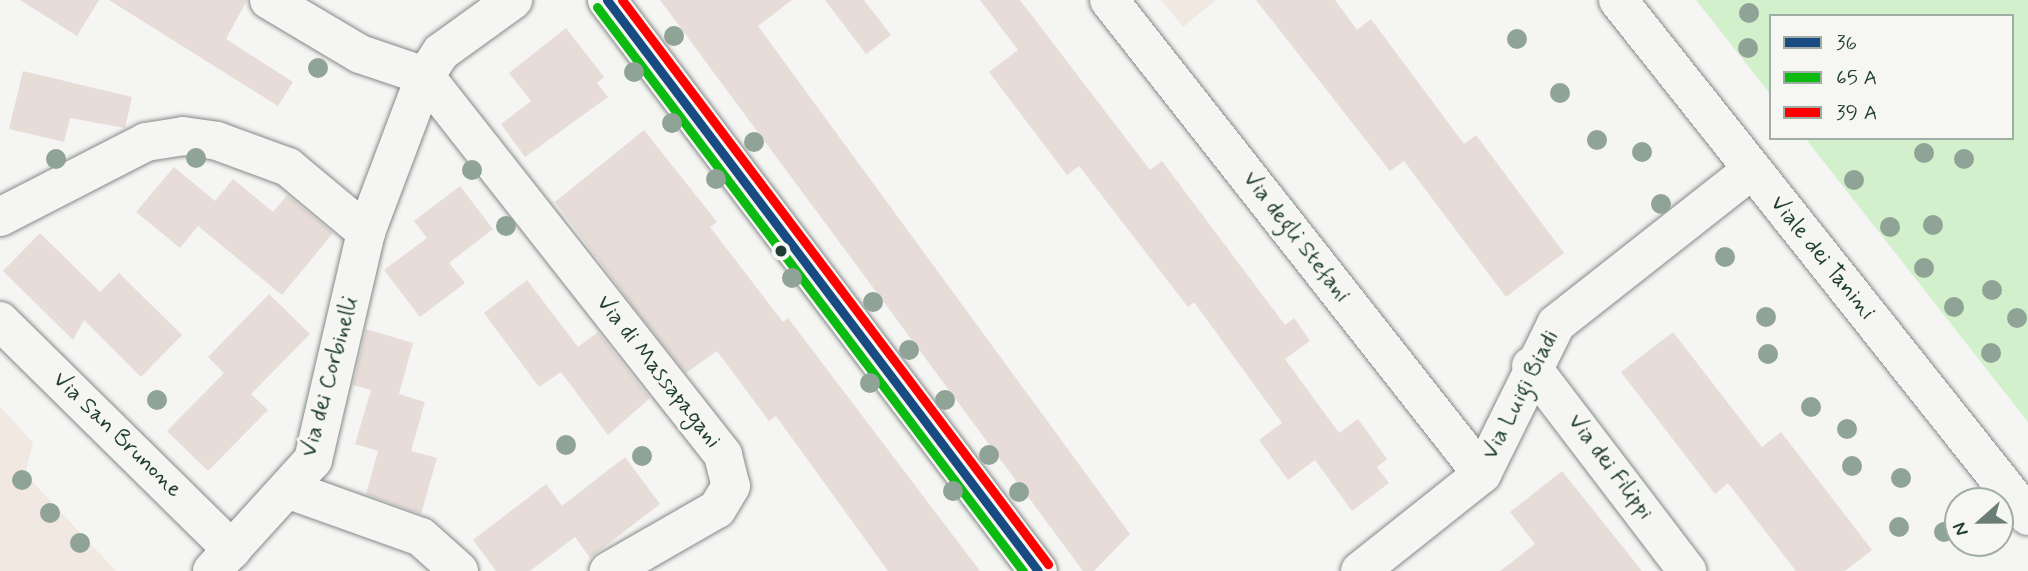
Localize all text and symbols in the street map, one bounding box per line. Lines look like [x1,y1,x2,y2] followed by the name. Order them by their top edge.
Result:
[1769,14,2014,140] legend
[1836,29,1857,57] text: 36
[1836,64,1877,92] text: 65 A
[1836,99,1877,127] text: 39 A
[1236,166,1356,308] street label: Via degli Stefani
[1764,191,1880,325] street label: Viale dei Tanini
[774,244,788,258] unlabelled marker
[589,289,727,455] street label: Via di Massapagani
[295,294,365,460] street label: Via dei Corbinelli
[1477,327,1565,463] street label: Via Luigi Biadi
[48,368,186,502] street label: Via San Brunone
[1561,409,1659,525] street label: Via dei Filippi
[1944,487,2014,557] north arrow
[1947,519,1975,539] text: N

